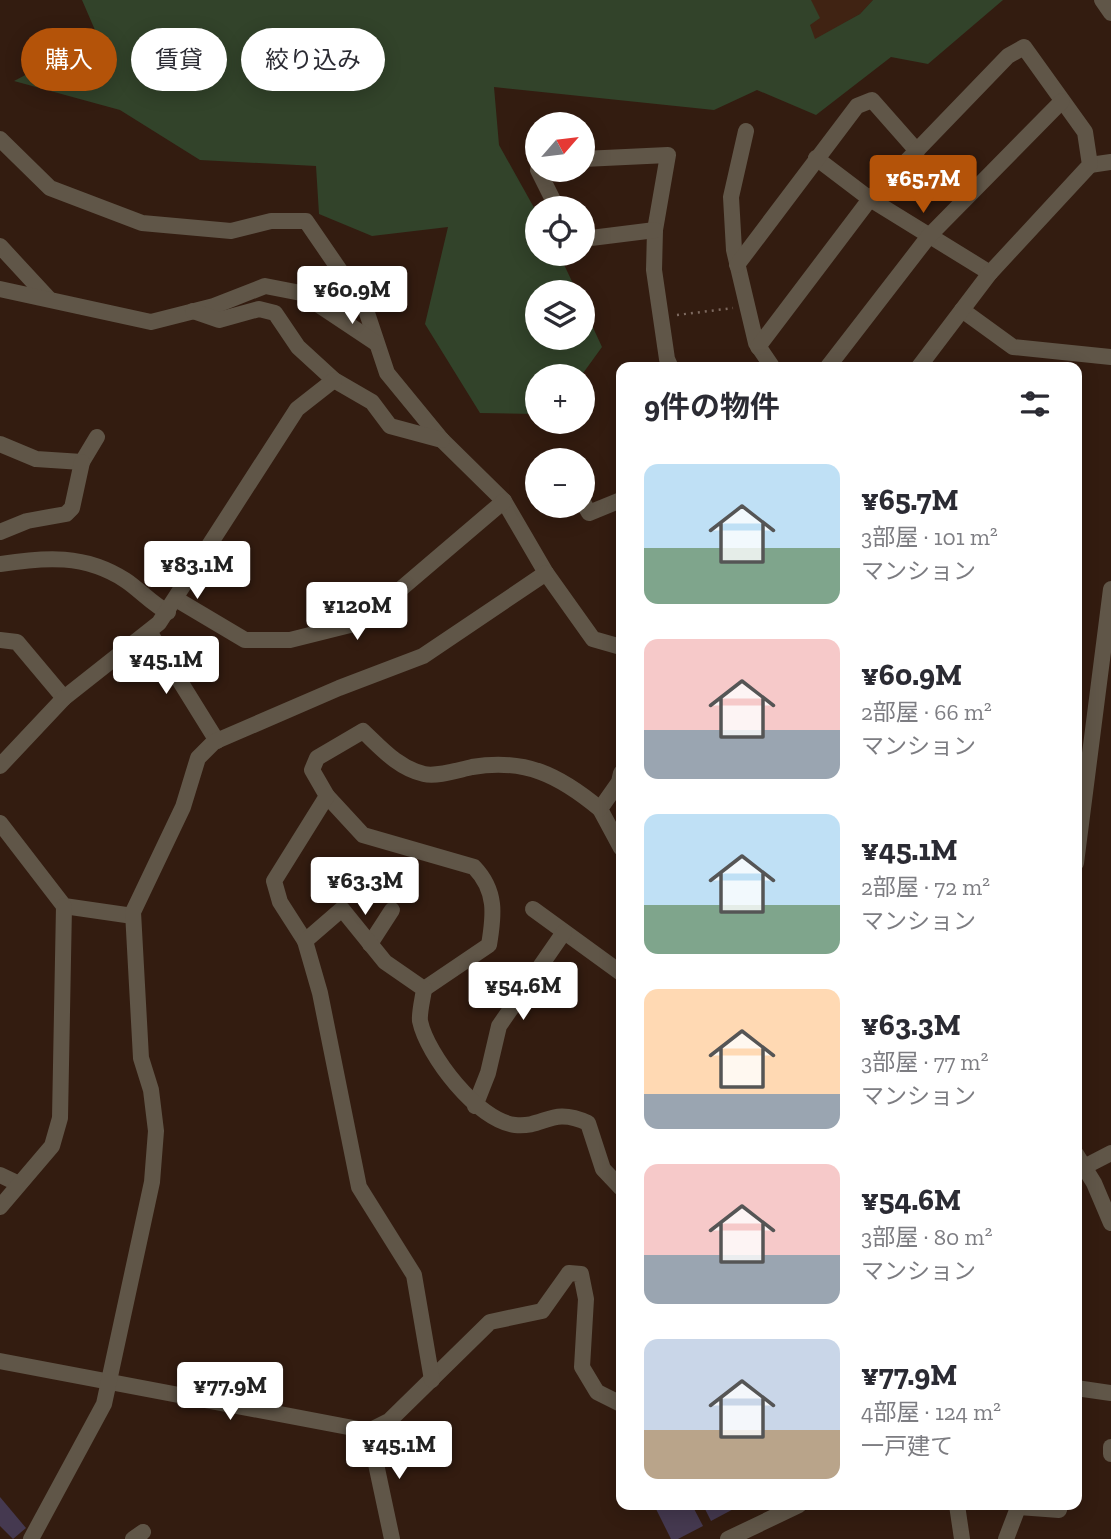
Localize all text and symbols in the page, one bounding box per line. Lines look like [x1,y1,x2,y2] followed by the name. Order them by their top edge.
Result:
[21,28,117,91] chip: 購入
[131,28,227,91] chip: 賃貸
[241,28,385,91] chip: 絞り込み
[525,112,595,182] north arrow
[525,112,595,518] map controls
[866,156,980,215] pin: ¥65.7M
[886,164,960,192] text: ¥65.7M
[525,196,595,266] button: locate
[295,266,409,326] pin: ¥60.9M
[313,275,391,303] text: ¥60.9M
[525,280,595,350] button: layers
[525,364,595,434] button: +
[1016,385,1054,423] icon: filters
[644,389,780,425] text: 9件の物件
[525,448,595,518] button: −
[861,482,958,518] text: ¥65.7M
[700,492,784,576] icon: home
[861,523,998,551] text: 3部屋 · 101 m²
[140,542,254,601] pin: ¥83.1M
[160,550,234,578] text: ¥83.1M
[861,557,976,585] text: マンション
[308,582,406,642] pin: ¥120M
[322,591,392,619] text: ¥120M
[109,636,223,696] pin: ¥45.1M
[129,645,203,673] text: ¥45.1M
[861,657,962,693] text: ¥60.9M
[700,667,784,751] icon: home
[861,698,992,726] text: 2部屋 · 66 m²
[861,732,976,760] text: マンション
[861,832,958,868] text: ¥45.1M
[700,842,784,926] icon: home
[308,858,422,917] pin: ¥63.3M
[327,866,403,894] text: ¥63.3M
[861,873,990,901] text: 2部屋 · 72 m²
[861,907,976,935] text: マンション
[466,962,580,1022] pin: ¥54.6M
[485,971,561,999] text: ¥54.6M
[861,1007,961,1043] text: ¥63.3M
[700,1017,784,1101] icon: home
[861,1048,988,1076] text: 3部屋 · 77 m²
[861,1082,976,1110] text: マンション
[861,1182,961,1218] text: ¥54.6M
[700,1192,784,1276] icon: home
[861,1223,992,1251] text: 3部屋 · 80 m²
[861,1257,976,1285] text: マンション
[861,1357,957,1393] text: ¥77.9M
[173,1362,287,1422] pin: ¥77.9M
[700,1367,784,1451] icon: home
[193,1371,267,1399] text: ¥77.9M
[861,1398,1001,1426] text: 4部屋 · 124 m²
[342,1422,456,1481] pin: ¥45.1M
[362,1430,436,1458] text: ¥45.1M
[861,1432,953,1460] text: 一戸建て

